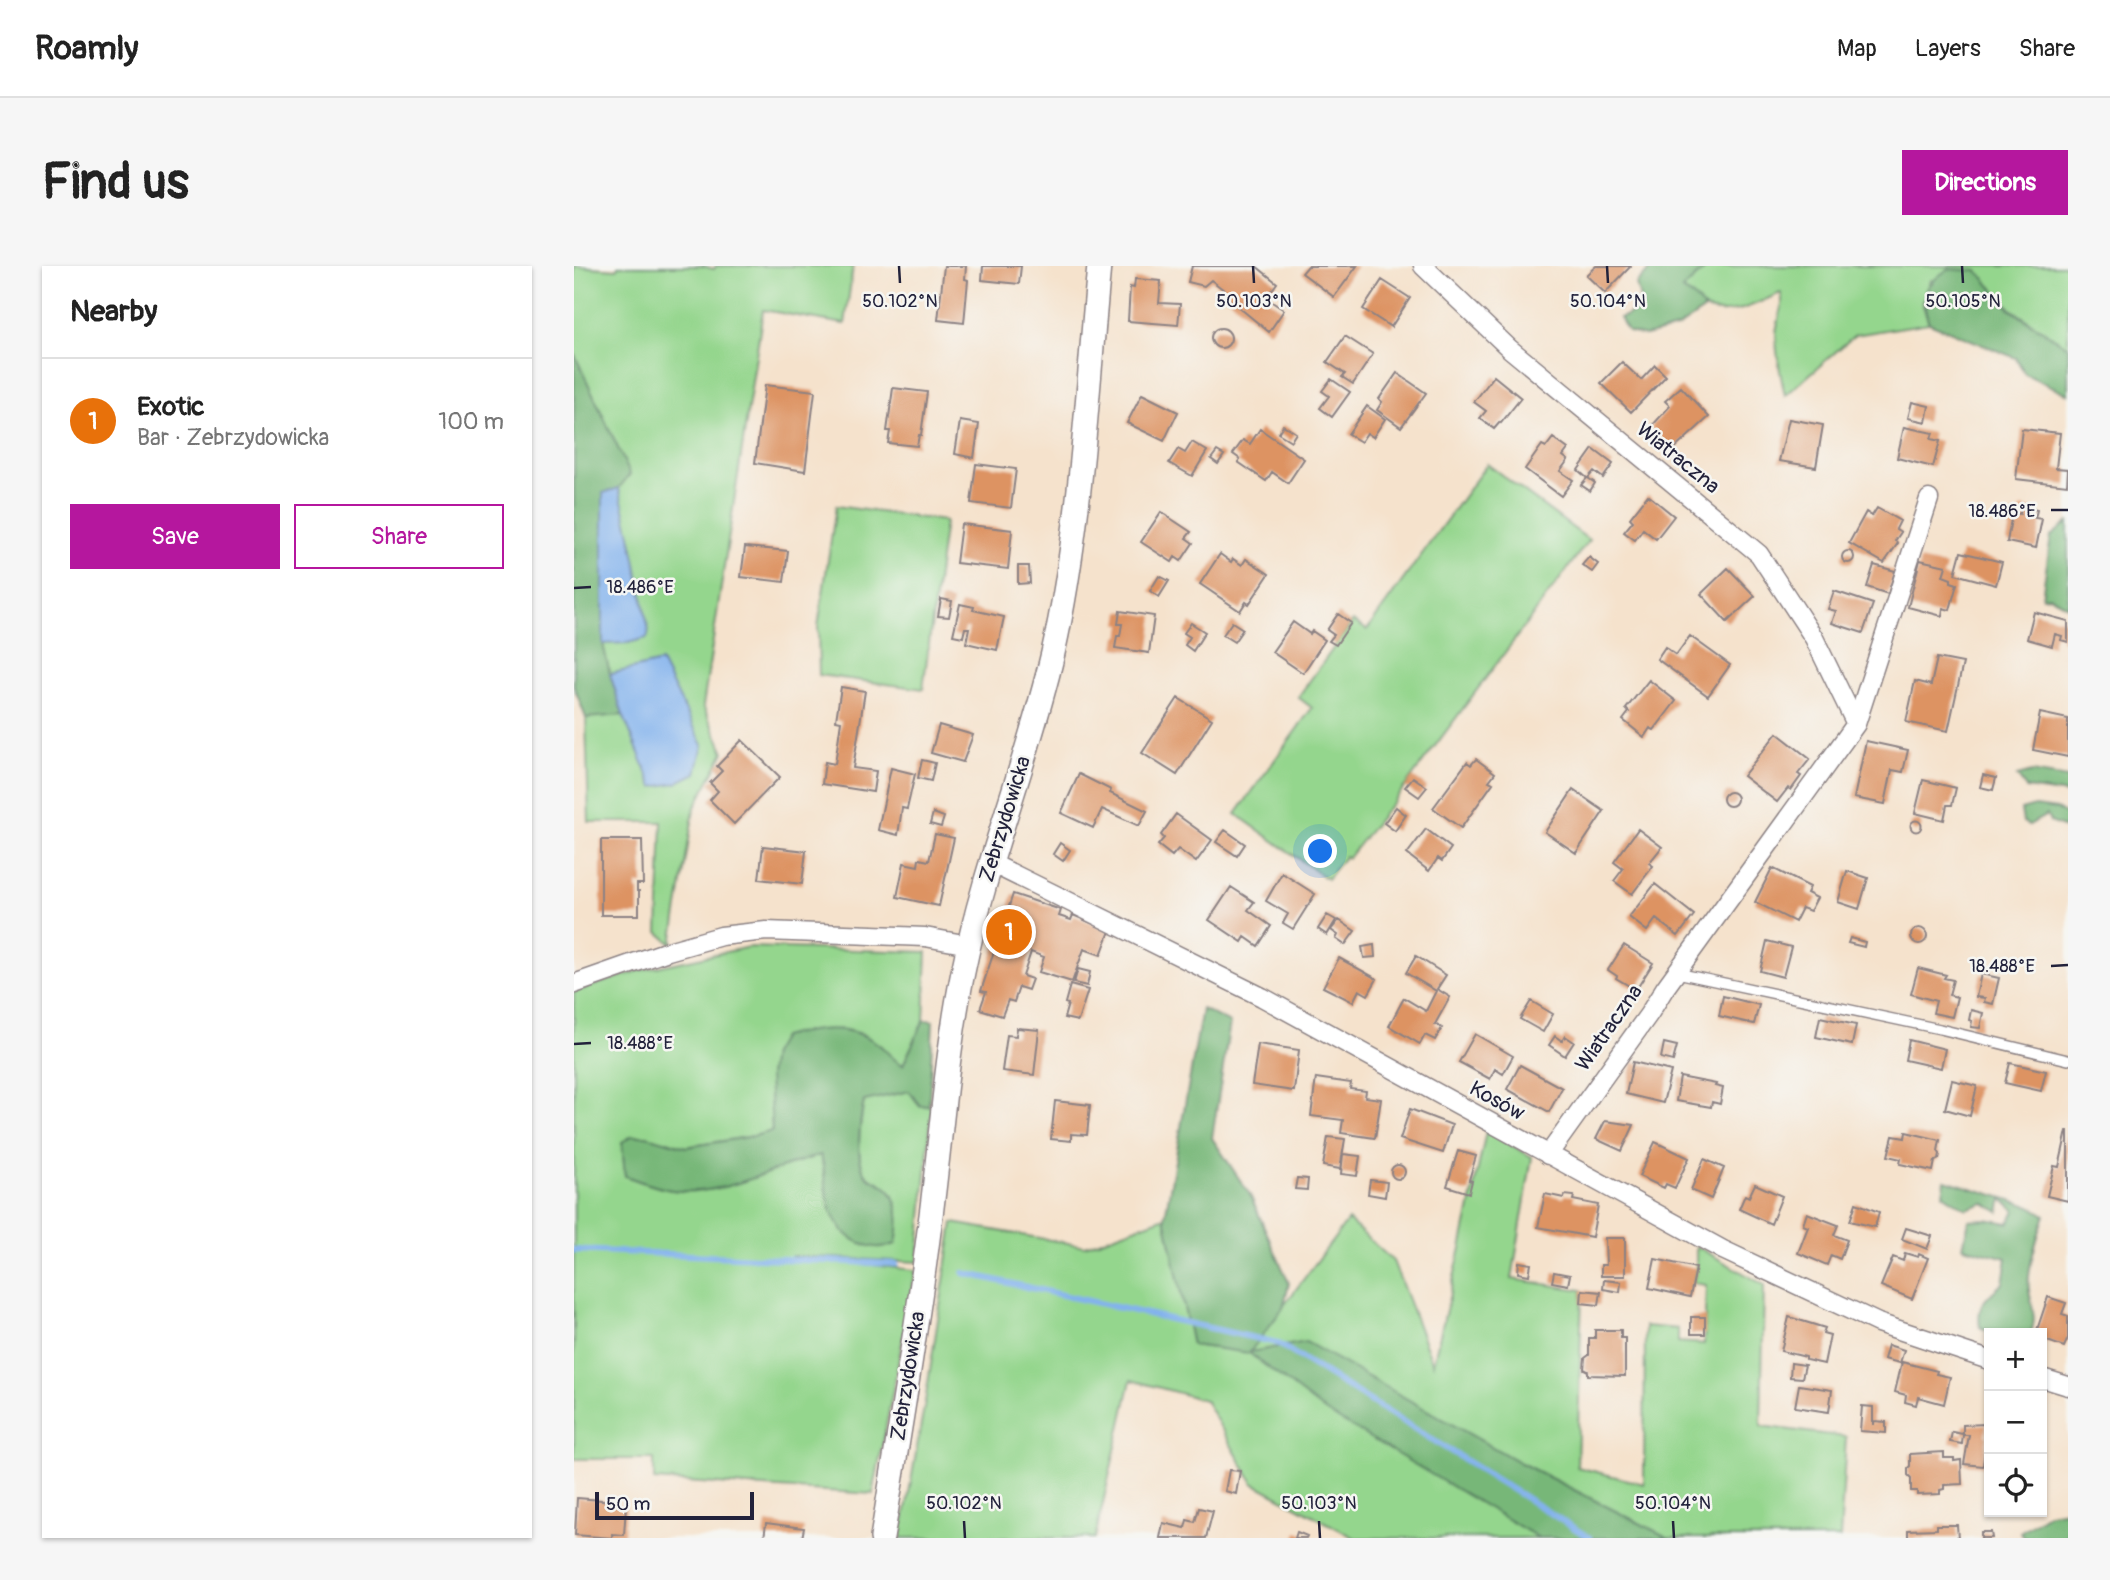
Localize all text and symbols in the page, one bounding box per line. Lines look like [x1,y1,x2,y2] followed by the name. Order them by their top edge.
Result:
[35,28,138,69] text: Roamly
[1837,34,1877,63] text: Map
[1915,34,1981,63] text: Layers
[2019,34,2075,63] text: Share
[1902,150,2068,215] button: Directions
[42,152,189,213] text: Find us
[862,290,938,313] text: 50.102°N
[1216,290,1292,313] text: 50.103°N
[1570,290,1646,313] text: 50.104°N
[1925,290,2001,313] text: 50.105°N
[70,293,157,330] text: Nearby
[137,391,205,423] text: Exotic
[89,407,98,436] text: 1
[438,407,504,436] text: 100 m
[1631,416,1725,500] street label: Wiatraczna
[137,423,329,452] text: Bar · Zebrzydowicka
[1968,500,2036,523] text: 18.486°E
[70,504,280,569] button: Save
[294,504,504,569] button: Share
[606,576,674,599] text: 18.486°E
[973,753,1037,885] street label: Zebrzydowicka
[1303,834,1337,868] your location
[986,906,1032,958] pin: 1
[1969,955,2035,978] text: 18.488°E
[1569,979,1649,1077] street label: Wiatraczna
[607,1032,673,1055] text: 18.488°E
[1465,1075,1529,1127] street label: Kosów
[884,1309,932,1443] street label: Zebrzydowicka
[1984,1328,2047,1517] map controls
[1984,1328,2047,1391] button: +
[1984,1391,2047,1454] button: −
[1984,1454,2047,1517] button: locate
[595,1489,754,1521] scale bar
[606,1492,650,1516] text: 50 m
[926,1492,1002,1515] text: 50.102°N
[1281,1492,1357,1515] text: 50.103°N
[1635,1492,1711,1515] text: 50.104°N

